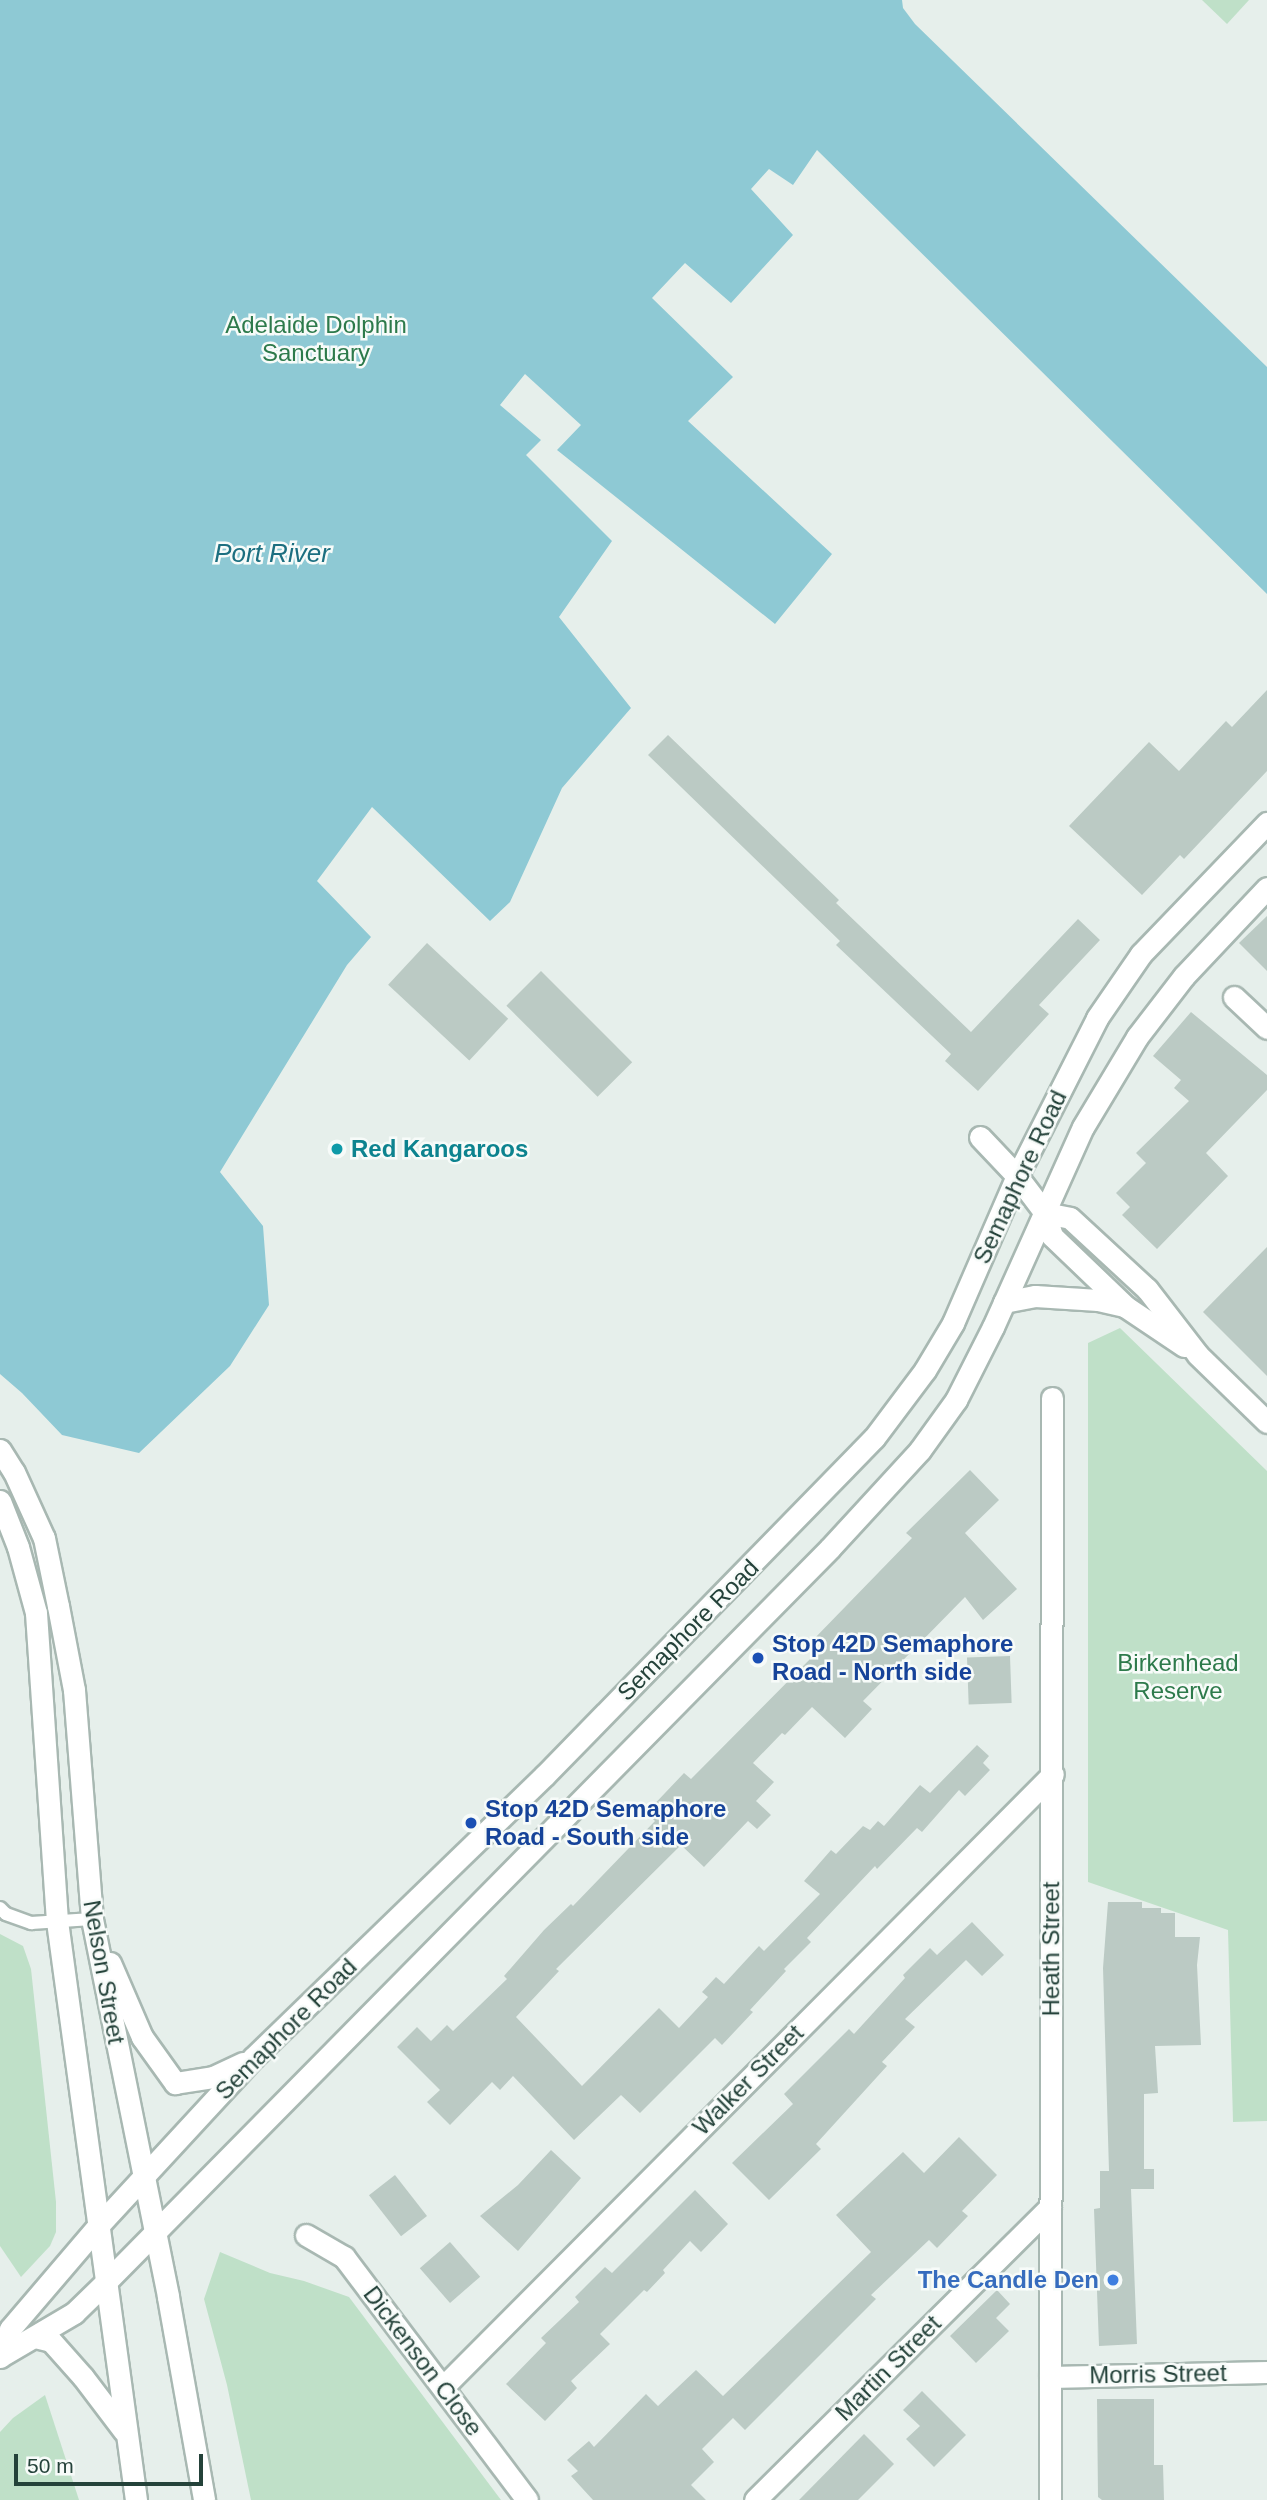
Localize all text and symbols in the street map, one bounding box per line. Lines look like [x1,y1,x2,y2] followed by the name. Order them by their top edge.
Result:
[225,311,407,367] park label: Adelaide Dolphin Sanctuary
[214,538,330,570] water label: Port River
[967,1086,1073,1268] street label: Semaphore Road
[351,1135,528,1163] place label: Red Kangaroos
[329,1141,345,1157] marker: Red Kangaroos
[611,1553,765,1707] street label: Semaphore Road
[772,1630,1013,1686] place label: Stop 42D Semaphore Road - North side
[1117,1649,1239,1705] park label: Birkenhead Reserve
[750,1650,766,1666] marker: Stop 42D Semaphore Road - North side
[485,1795,726,1851] place label: Stop 42D Semaphore Road - South side
[463,1815,479,1831] marker: Stop 42D Semaphore Road - South side
[1037,1882,1065,2016] street label: Heath Street
[77,1898,131,2046] street label: Nelson Street
[209,1952,363,2106] street label: Semaphore Road
[687,2019,809,2141] street label: Walker Street
[918,2266,1099,2294] place label: The Candle Den
[1105,2272,1121,2288] marker: The Candle Den
[357,2280,489,2442] street label: Dickenson Close
[829,2309,947,2427] street label: Martin Street
[1089,2358,1227,2390] street label: Morris Street
[18,2440,206,2484] scale bar
[27,2454,74,2477] text: 50 m

